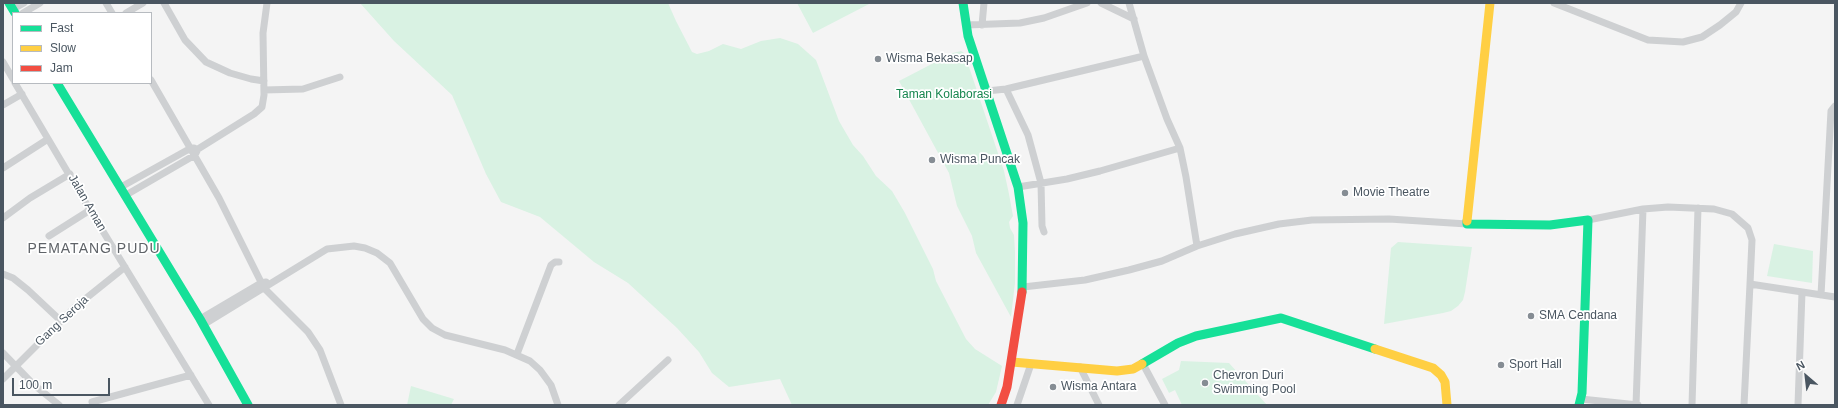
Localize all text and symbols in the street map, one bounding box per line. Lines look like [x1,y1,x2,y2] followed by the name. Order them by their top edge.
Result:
[12,12,152,84] legend
[50,21,73,35] text: Fast
[50,41,76,55] text: Slow
[886,52,973,66] place label: Wisma Bekasap
[873,54,883,64] marker: Wisma Bekasap
[50,61,73,75] text: Jam
[896,88,992,102] park label: Taman Kolaborasi
[940,153,1020,167] place label: Wisma Puncak
[927,155,937,165] marker: Wisma Puncak
[65,172,109,234] street label: Jalan Aman
[1353,186,1430,200] place label: Movie Theatre
[1340,188,1350,198] marker: Movie Theatre
[27,241,161,257] district label: PEMATANG PUDU
[32,293,92,349] street label: Gang Seroja
[1539,309,1617,323] place label: SMA Cendana
[1526,311,1536,321] marker: SMA Cendana
[1786,356,1826,396] north arrow
[1509,358,1562,372] place label: Sport Hall
[1794,358,1807,373] text: N
[1496,360,1506,370] marker: Sport Hall
[1213,369,1296,397] place label: Chevron Duri Swimming Pool
[14,370,112,396] scale bar
[19,378,52,392] text: 100 m
[1200,378,1210,388] marker: Chevron Duri Swimming Pool
[1061,380,1136,394] place label: Wisma Antara
[1048,382,1058,392] marker: Wisma Antara

